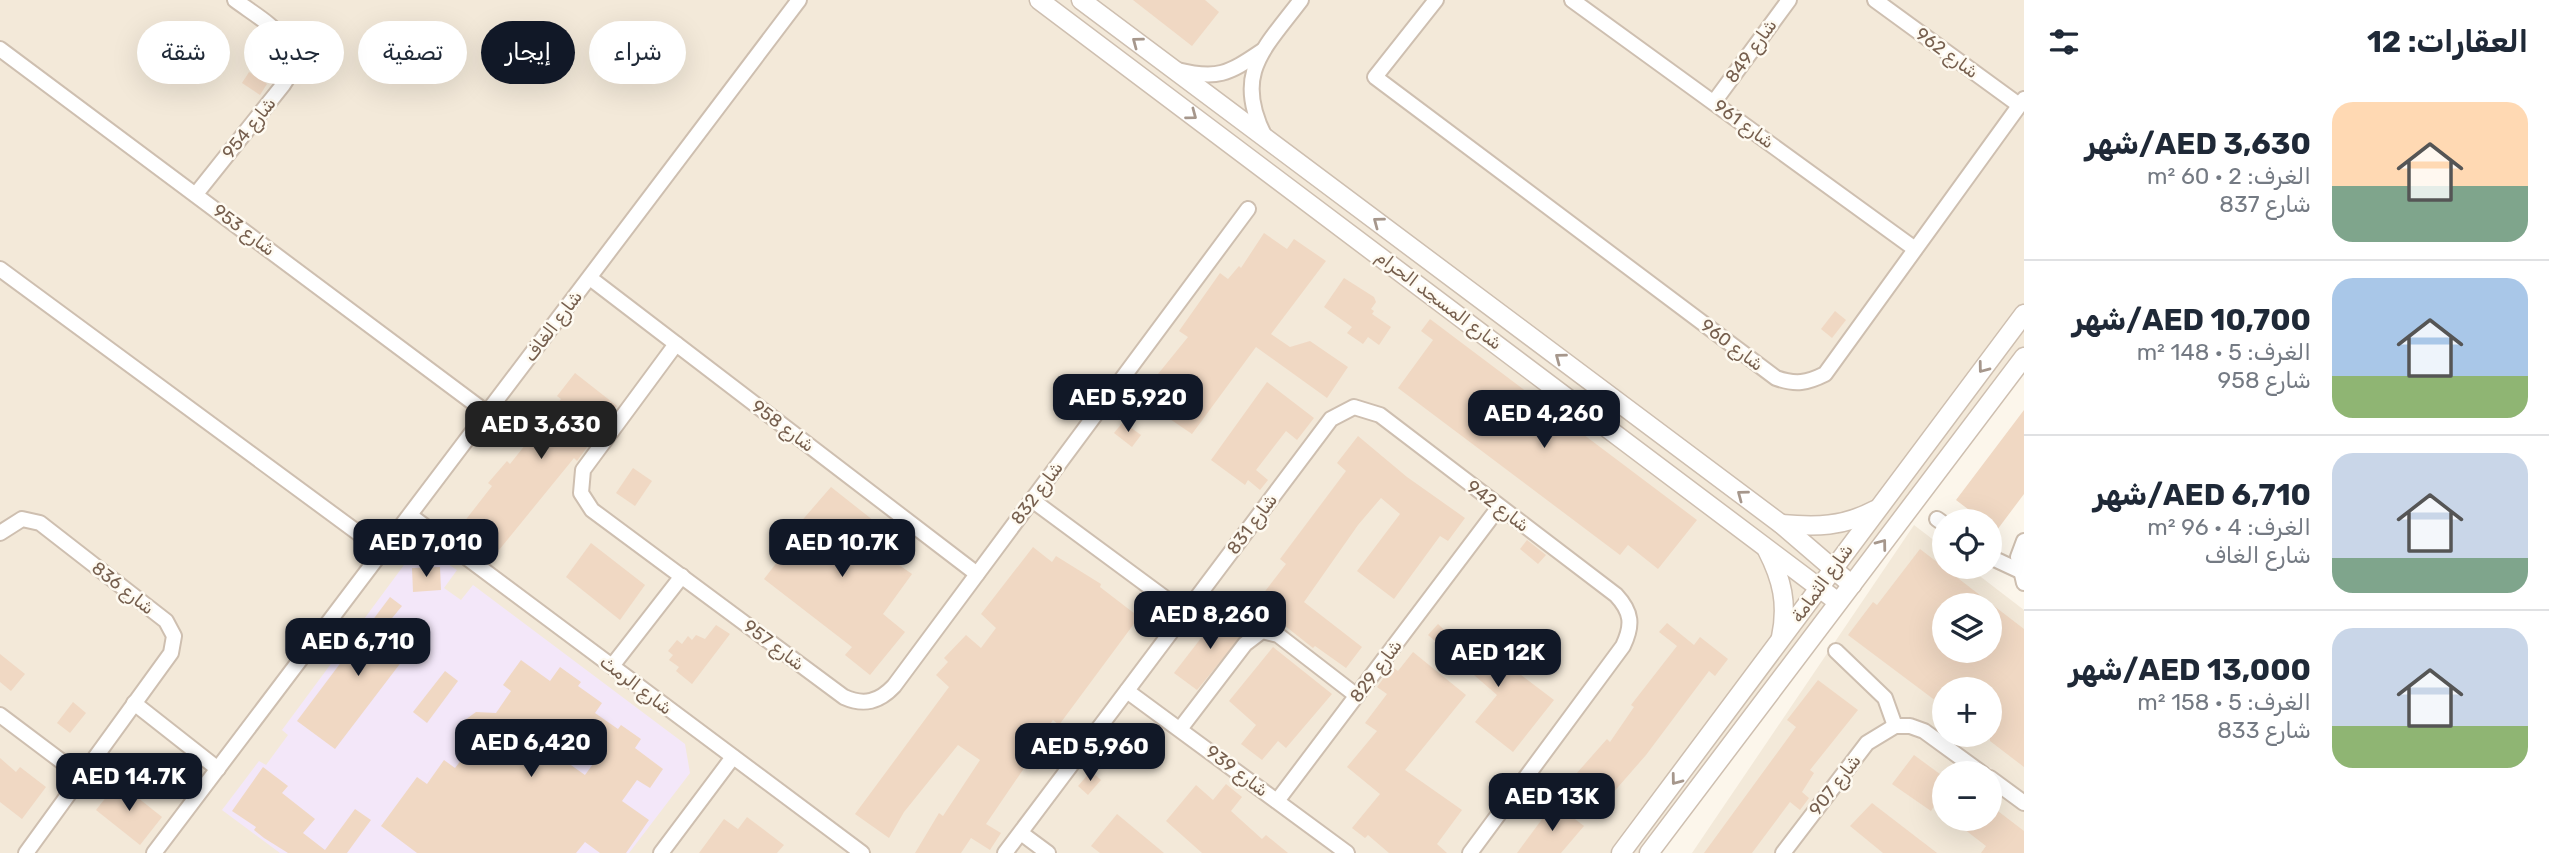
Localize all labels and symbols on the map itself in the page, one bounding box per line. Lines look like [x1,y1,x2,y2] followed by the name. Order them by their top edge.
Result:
[1720,15,1782,88] street label: شارع 849
[1911,23,1983,84] street label: شارع 962
[1132,38,1144,50] one-way arrow
[218,93,281,164] street label: شارع 954
[1709,95,1779,154] street label: شارع 961
[1184,106,1197,119] one-way arrow
[208,199,280,261] street label: شارع 953
[1373,218,1386,230] one-way arrow
[1371,245,1506,355] street label: شارع المسجد الحرام
[519,286,588,367] street label: شارع الغاف
[1696,314,1768,377] street label: شارع 960
[1555,354,1568,367] one-way arrow
[1979,361,1991,373] one-way arrow
[1048,374,1208,434] pin: AED 5,920
[1464,391,1624,450] pin: AED 4,260
[747,395,819,458] street label: شارع 958
[461,402,621,461] pin: AED 3,630
[1006,457,1069,529] street label: شارع 832
[1462,475,1534,537] street label: شارع 942
[1222,489,1283,559] street label: شارع 831
[1737,490,1750,503] one-way arrow
[346,520,506,579] pin: AED 7,010
[762,520,922,579] pin: AED 10.7K
[1786,539,1859,627] street label: شارع الثمامة
[1874,540,1886,552] one-way arrow
[87,557,159,620] street label: شارع 836
[1130,592,1290,651] pin: AED 8,260
[738,615,809,676] street label: شارع 957
[278,618,438,678] pin: AED 6,710
[1433,630,1563,689] pin: AED 12K
[1345,635,1408,707] street label: شارع 829
[595,651,677,720] street label: شارع الرمث
[451,720,611,779] pin: AED 6,420
[1010,724,1170,783] pin: AED 5,960
[1201,740,1273,802] street label: شارع 939
[1804,750,1867,821] street label: شارع 907
[49,754,209,813] pin: AED 14.7K
[1671,772,1684,785] one-way arrow
[1487,774,1617,833] pin: AED 13K

